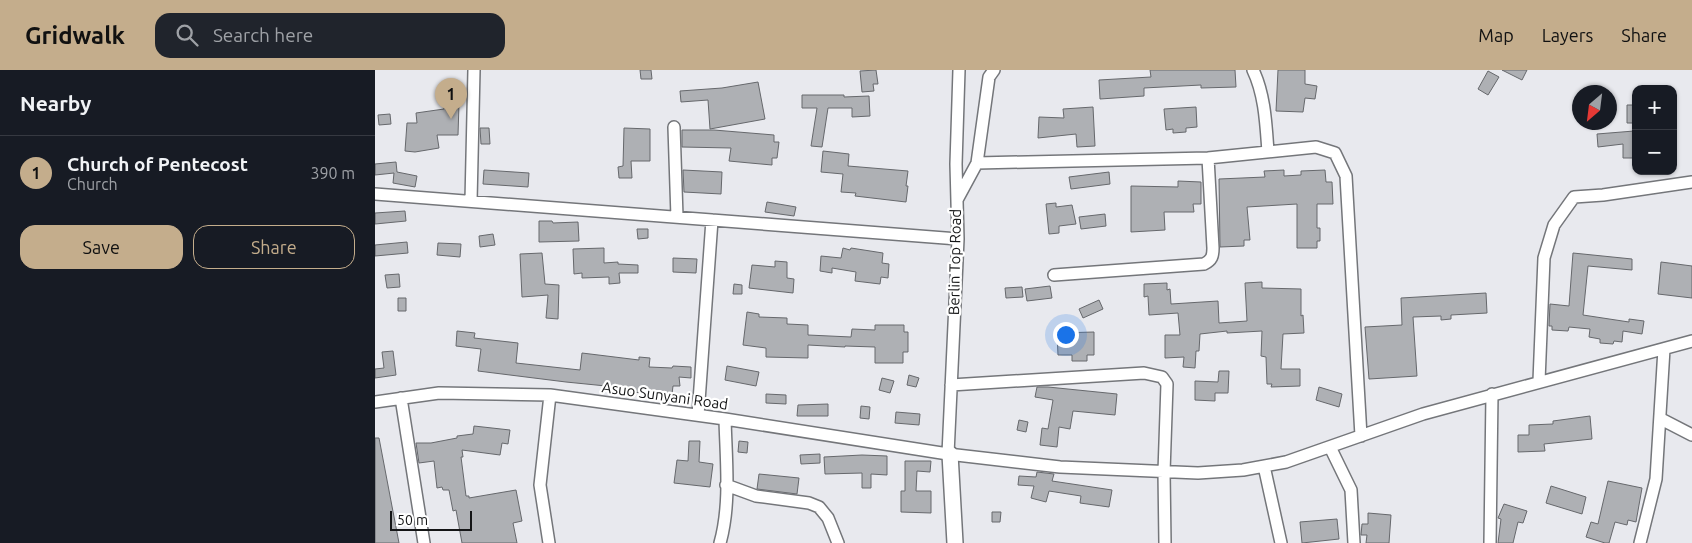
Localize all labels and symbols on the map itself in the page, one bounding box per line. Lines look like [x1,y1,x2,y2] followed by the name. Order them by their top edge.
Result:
[435,78,467,119] pin: 1
[1572,85,1617,130] north arrow
[945,209,964,315] street label: Berlin Top Road
[1053,322,1079,348] your location
[601,378,729,413] street label: Asuo Sunyani Road
[390,508,473,531] scale bar

